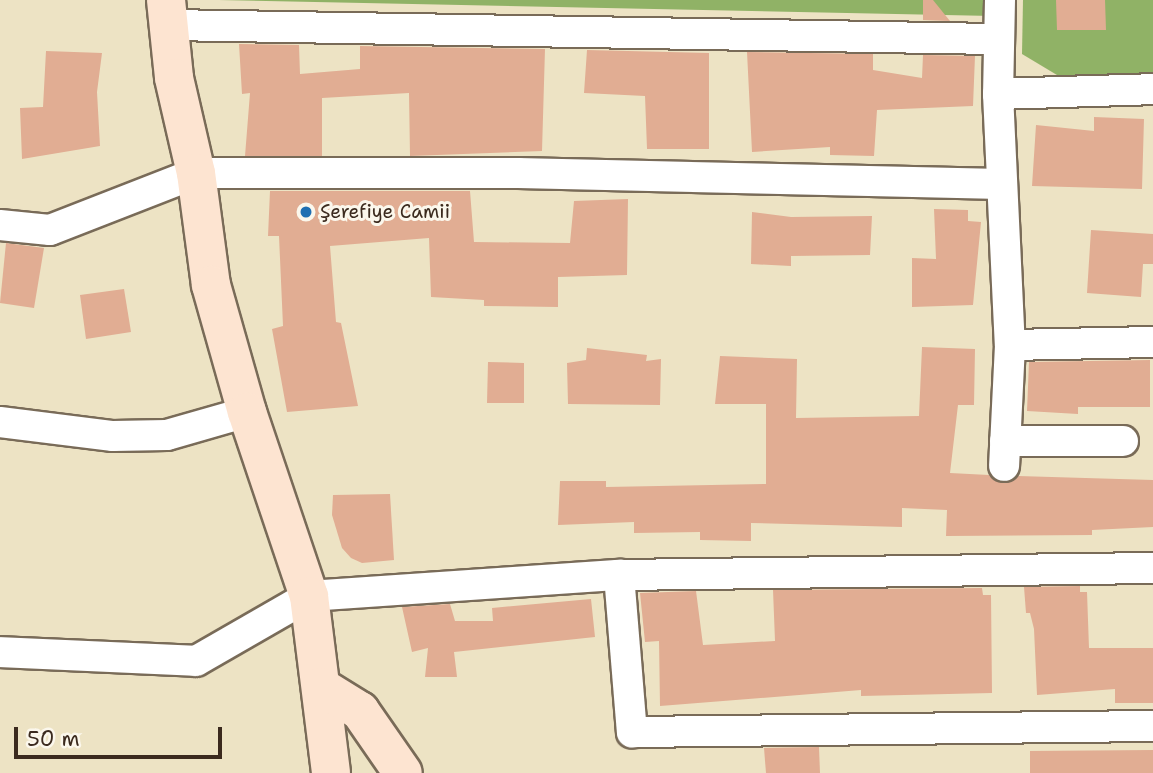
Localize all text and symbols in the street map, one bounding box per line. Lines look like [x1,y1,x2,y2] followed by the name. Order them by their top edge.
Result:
[320,201,450,223] place label: Şerefiye Camii
[298,204,314,220] marker: Şerefiye Camii
[18,714,226,758] scale bar
[27,725,80,753] text: 50 m

